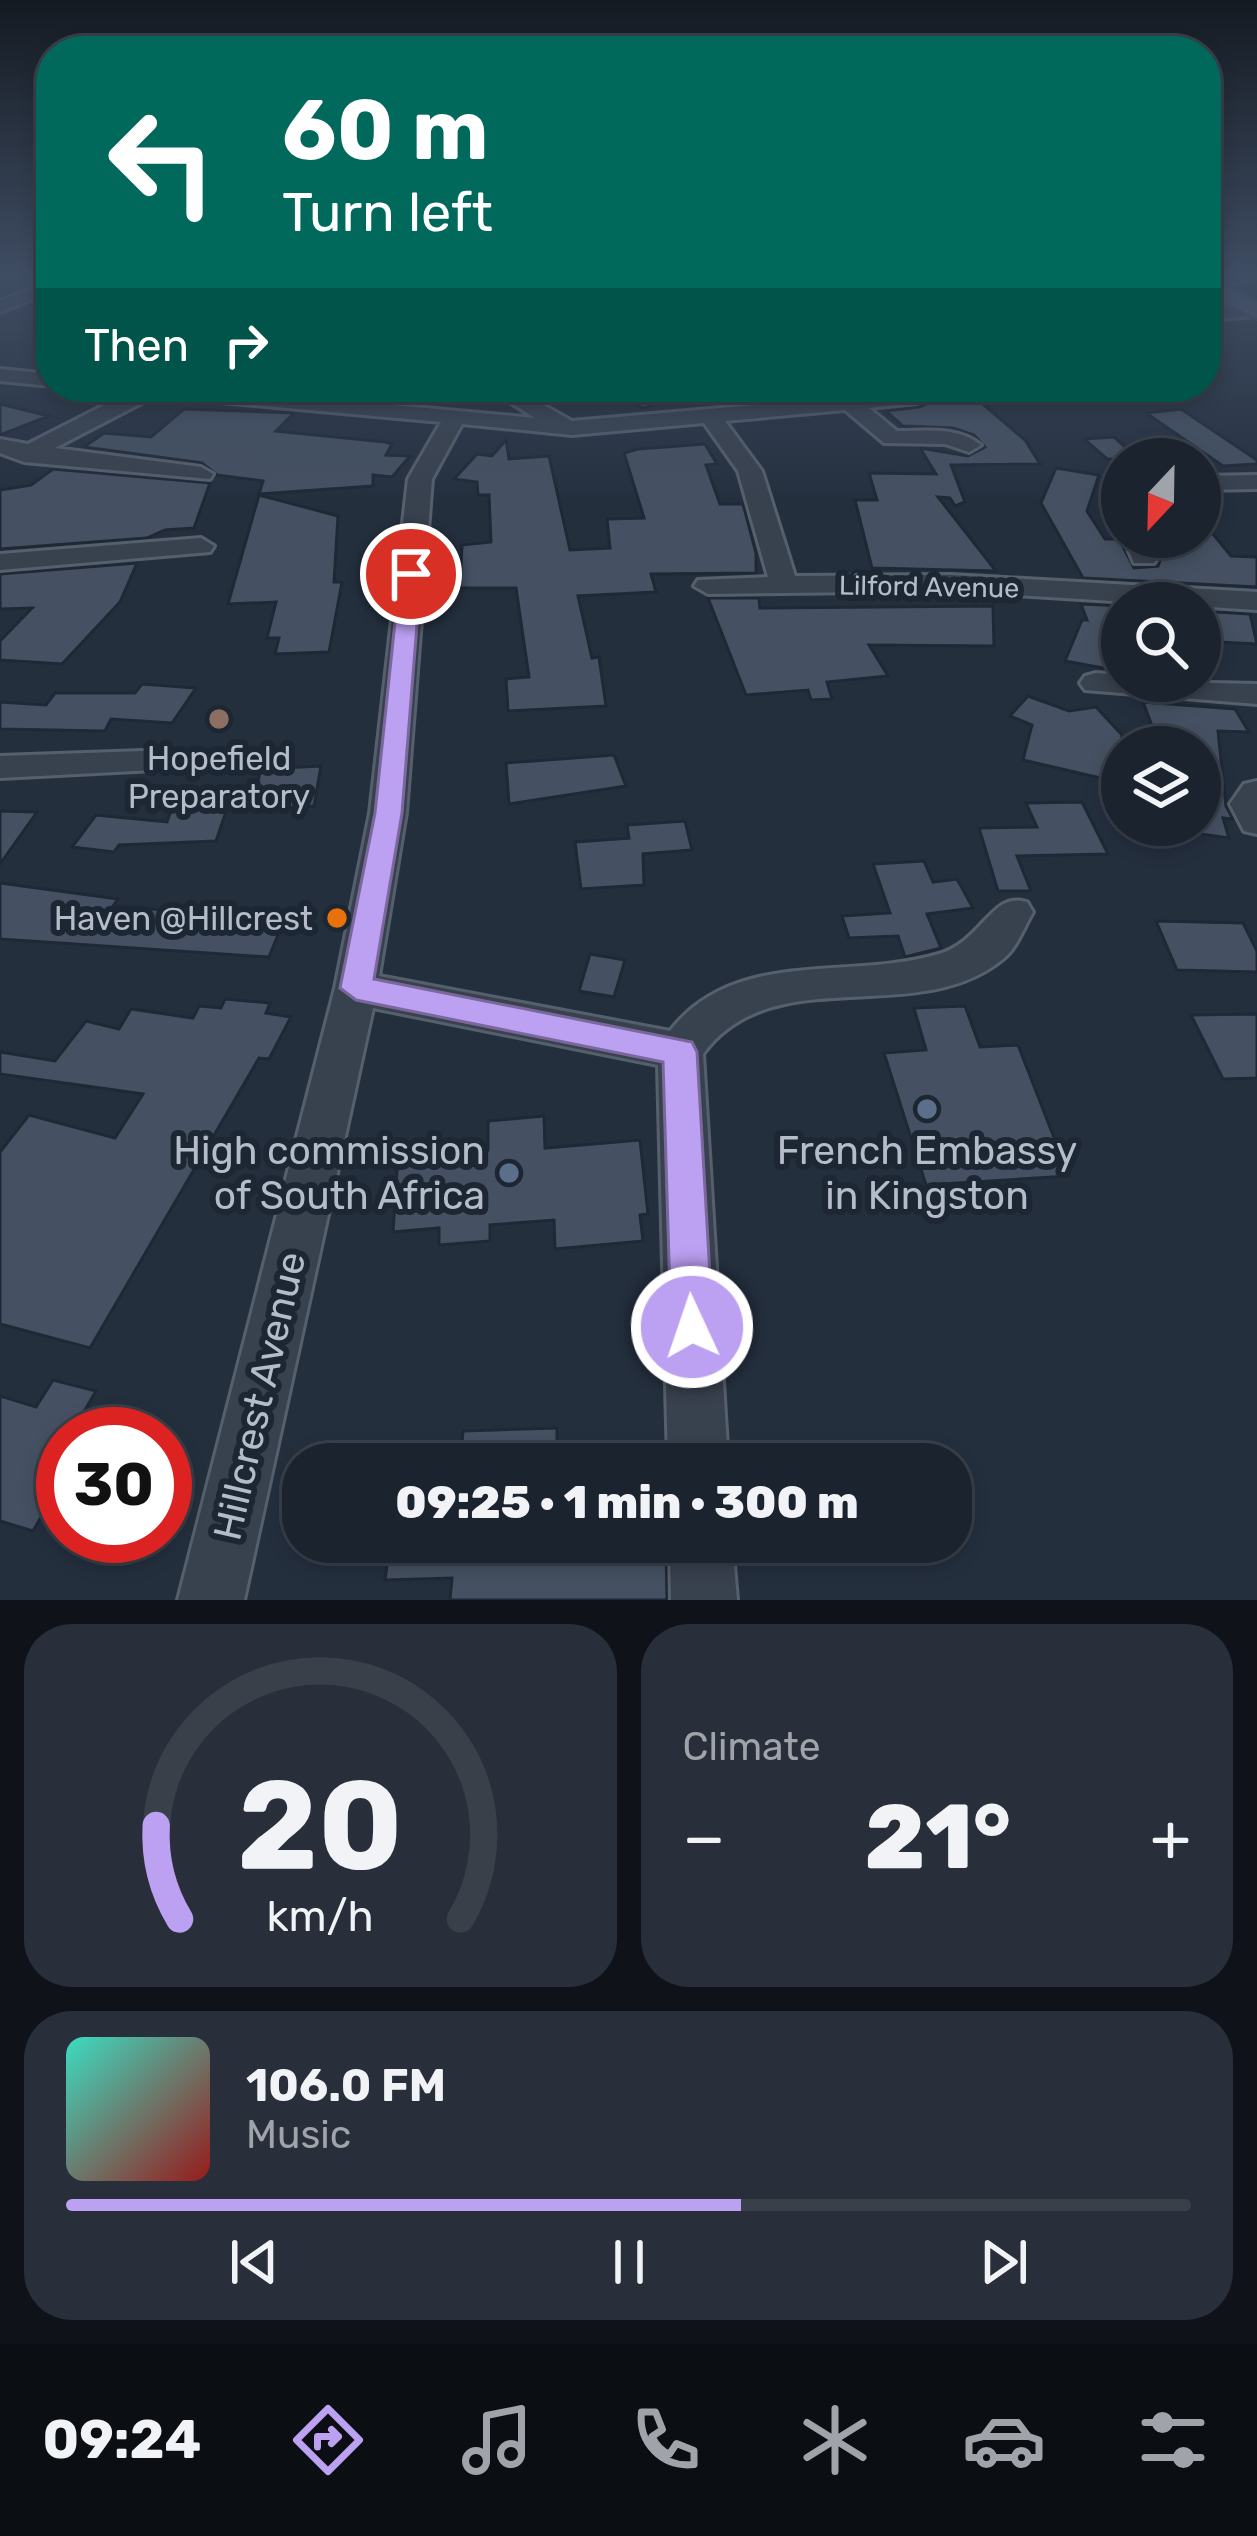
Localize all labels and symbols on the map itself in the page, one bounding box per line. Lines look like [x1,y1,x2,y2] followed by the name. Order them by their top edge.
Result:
[1101,438,1221,558] north arrow
[360,523,462,625] pin
[839,569,1019,605] street label: Lilford Avenue
[206,706,232,732] marker: Hopefield Preparatory
[128,739,310,816] place label: Hopefield Preparatory
[54,899,313,938] place label: Haven @Hillcrest
[324,905,350,931] marker: Haven @Hillcrest
[914,1096,940,1122] marker: French Embassy in Kingston
[173,1128,485,1219] place label: High commission of South Africa
[777,1128,1077,1219] place label: French Embassy in Kingston
[496,1160,522,1186] marker: High commission of South Africa
[204,1247,316,1545] street label: Hillcrest Avenue
[629,1264,755,1390] position arrow
[36,1407,192,1563] speed limit sign: 30

